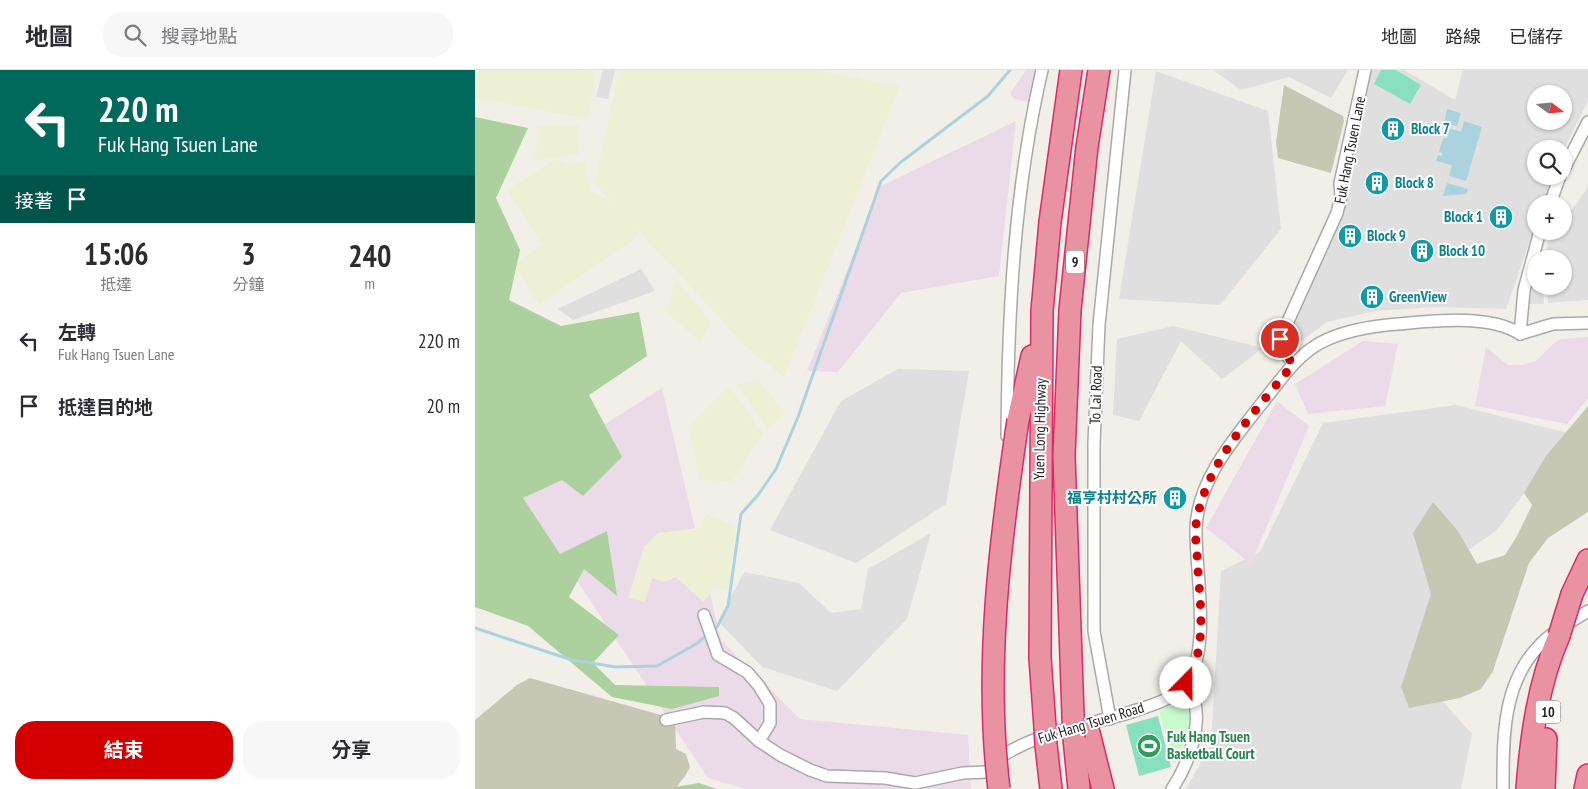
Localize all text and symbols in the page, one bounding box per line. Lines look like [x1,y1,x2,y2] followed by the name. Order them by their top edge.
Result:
[103,12,453,57] search box
[25,21,73,52] text: 地圖
[121,21,149,49] icon: search
[161,24,237,48] text: 搜尋地點
[1381,25,1417,48] text: 地圖
[1445,25,1481,48] text: 路線
[1509,25,1563,48] text: 已儲存
[1527,85,1573,130] north arrow
[1527,85,1572,295] map controls
[98,86,179,132] text: 220 m
[15,90,80,155] icon: left
[1330,95,1369,205] street label: Fuk Hang Tsuen Lane
[1380,116,1406,142] building icon: Block 7
[1411,119,1450,138] place label: Block 7
[98,130,258,158] text: Fuk Hang Tsuen Lane
[1527,140,1572,185] button: search
[1364,170,1390,196] building icon: Block 8
[1395,173,1434,192] place label: Block 8
[63,185,91,213] icon: arrive
[15,189,53,213] text: 接著
[1527,195,1572,240] button: +
[1488,204,1514,230] building icon: Block 1
[1444,207,1483,226] place label: Block 1
[1337,223,1363,249] building icon: Block 9
[1367,226,1406,245] place label: Block 9
[84,234,149,273] text: 15:06
[241,234,256,273] text: 3
[348,236,391,275] text: 240
[1409,238,1435,264] building icon: Block 10
[1439,241,1485,260] place label: Block 10
[1066,250,1084,273] road number: 9
[1527,250,1572,295] button: −
[365,273,375,293] text: m
[100,274,132,294] text: 抵達
[232,274,264,294] text: 分鐘
[1359,284,1385,310] building icon: GreenView
[1389,287,1448,306] place label: GreenView
[1259,318,1301,360] pin
[58,320,96,344] text: 左轉
[1266,325,1294,353] icon: arrive
[15,327,43,355] icon: left
[418,329,460,353] text: 220 m
[58,344,174,364] text: Fuk Hang Tsuen Lane
[1085,365,1106,425] street label: To Lai Road
[1029,378,1050,480] street label: Yuen Long Highway
[15,392,43,420] icon: arrive
[427,394,460,418] text: 20 m
[58,395,153,419] text: 抵達目的地
[1162,485,1188,511] building icon: 福亨村村公所
[1067,488,1157,507] place label: 福亨村村公所
[1159,656,1211,708] position arrow
[1036,697,1146,748] street label: Fuk Hang Tsuen Road
[1535,700,1561,724] road number: 10
[15,721,233,779] button: 結束
[243,721,460,779] button: 分享
[1167,727,1255,763] place label: Fuk Hang Tsuen Basketball Court
[1136,733,1162,759] sports icon: Fuk Hang Tsuen Basketball Court

